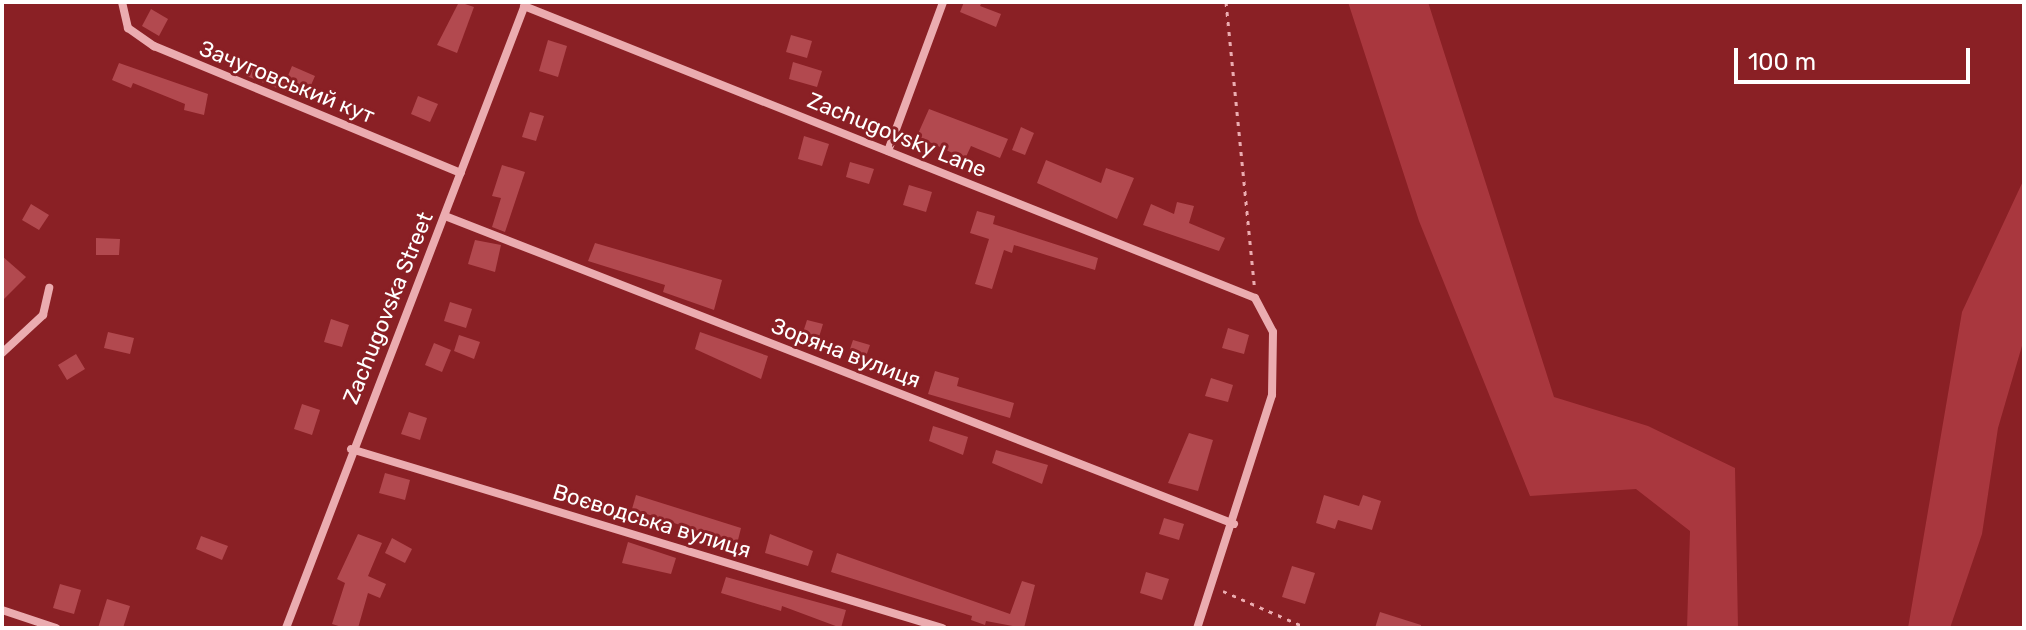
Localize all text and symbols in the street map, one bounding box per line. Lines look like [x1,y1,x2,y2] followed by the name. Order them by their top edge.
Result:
[1738,32,1974,82] scale bar
[196,35,378,129] street label: Зачуговський кут
[1748,48,1816,76] text: 100 m
[803,87,991,183] street label: Zachugovsky Lane
[337,208,439,408] street label: Zachugovska Street
[768,312,924,394] street label: Зоряна вулиця
[550,478,754,564] street label: Воєводська вулиця

